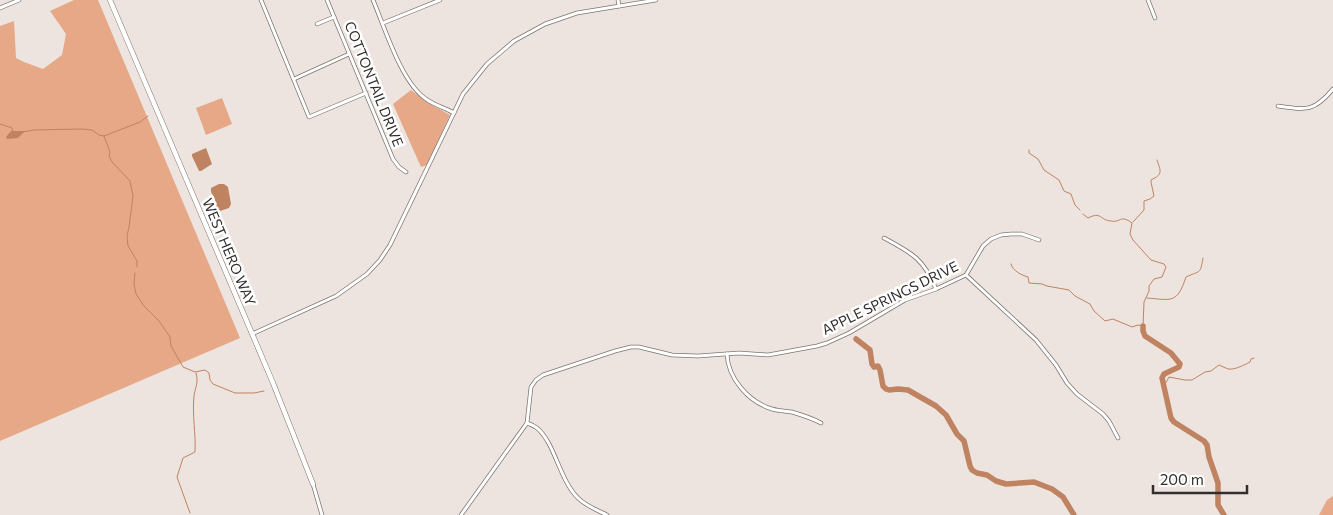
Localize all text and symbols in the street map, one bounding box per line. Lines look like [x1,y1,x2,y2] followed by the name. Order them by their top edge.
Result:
[342,19,407,149] street label: COTTONTAIL DRIVE
[199,195,260,308] street label: WEST HERO WAY
[819,257,961,338] street label: APPLE SPRINGS DRIVE
[1153,462,1247,494] scale bar
[1160,470,1204,488] text: 200 m

